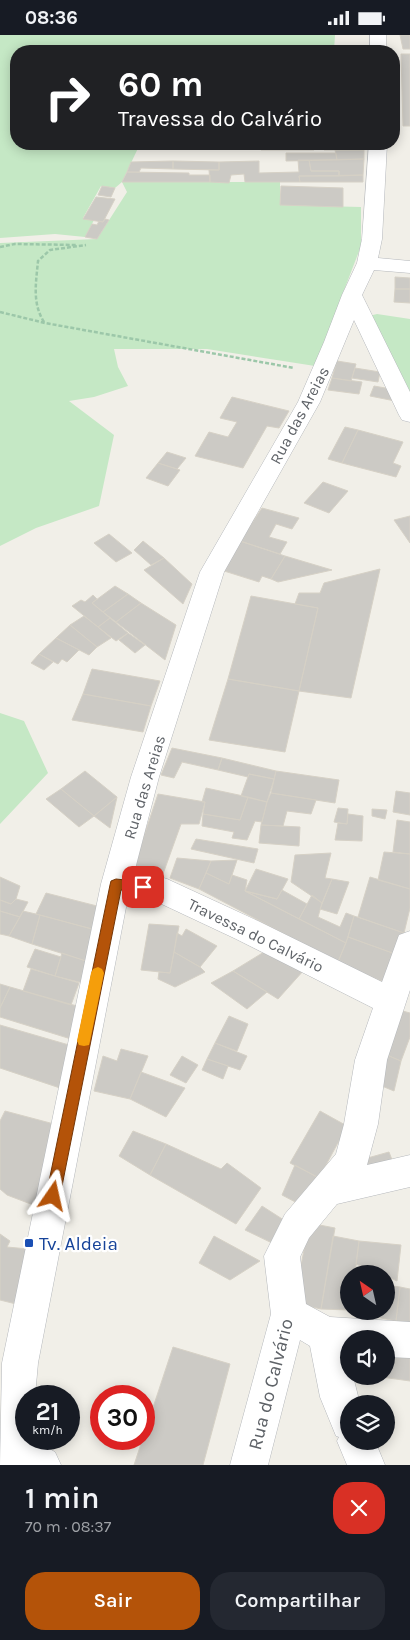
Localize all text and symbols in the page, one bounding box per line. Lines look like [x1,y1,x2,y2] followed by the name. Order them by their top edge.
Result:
[25,7,78,29] text: 08:36
[118,64,203,105] text: 60 m
[35,65,100,130] icon: right
[118,106,322,132] text: Travessa do Calvário
[266,363,333,467] street label: Rua das Areias
[120,733,169,841] street label: Rua das Areias
[122,866,164,908] pin
[129,873,157,901] icon: arrive
[185,894,327,977] street label: Travessa do Calvário
[26,1169,78,1221] position arrow
[39,1233,118,1255] place label: Tv. Aldeia
[23,1237,35,1249] marker: Tv. Aldeia
[340,1265,395,1320] north arrow
[340,1265,395,1450] map controls
[244,1316,298,1452] street label: Rua do Calvário
[340,1330,395,1385] button: sound
[90,1385,155,1450] speed limit sign: 30
[340,1395,395,1450] button: layers
[35,1397,60,1426] text: 21
[32,1423,63,1437] text: km/h
[25,1480,99,1516] text: 1 min
[333,1482,385,1534] button: close
[25,1517,111,1536] text: 70 m · 08:37
[25,1572,200,1630] button: Sair
[210,1572,385,1630] button: Compartilhar

